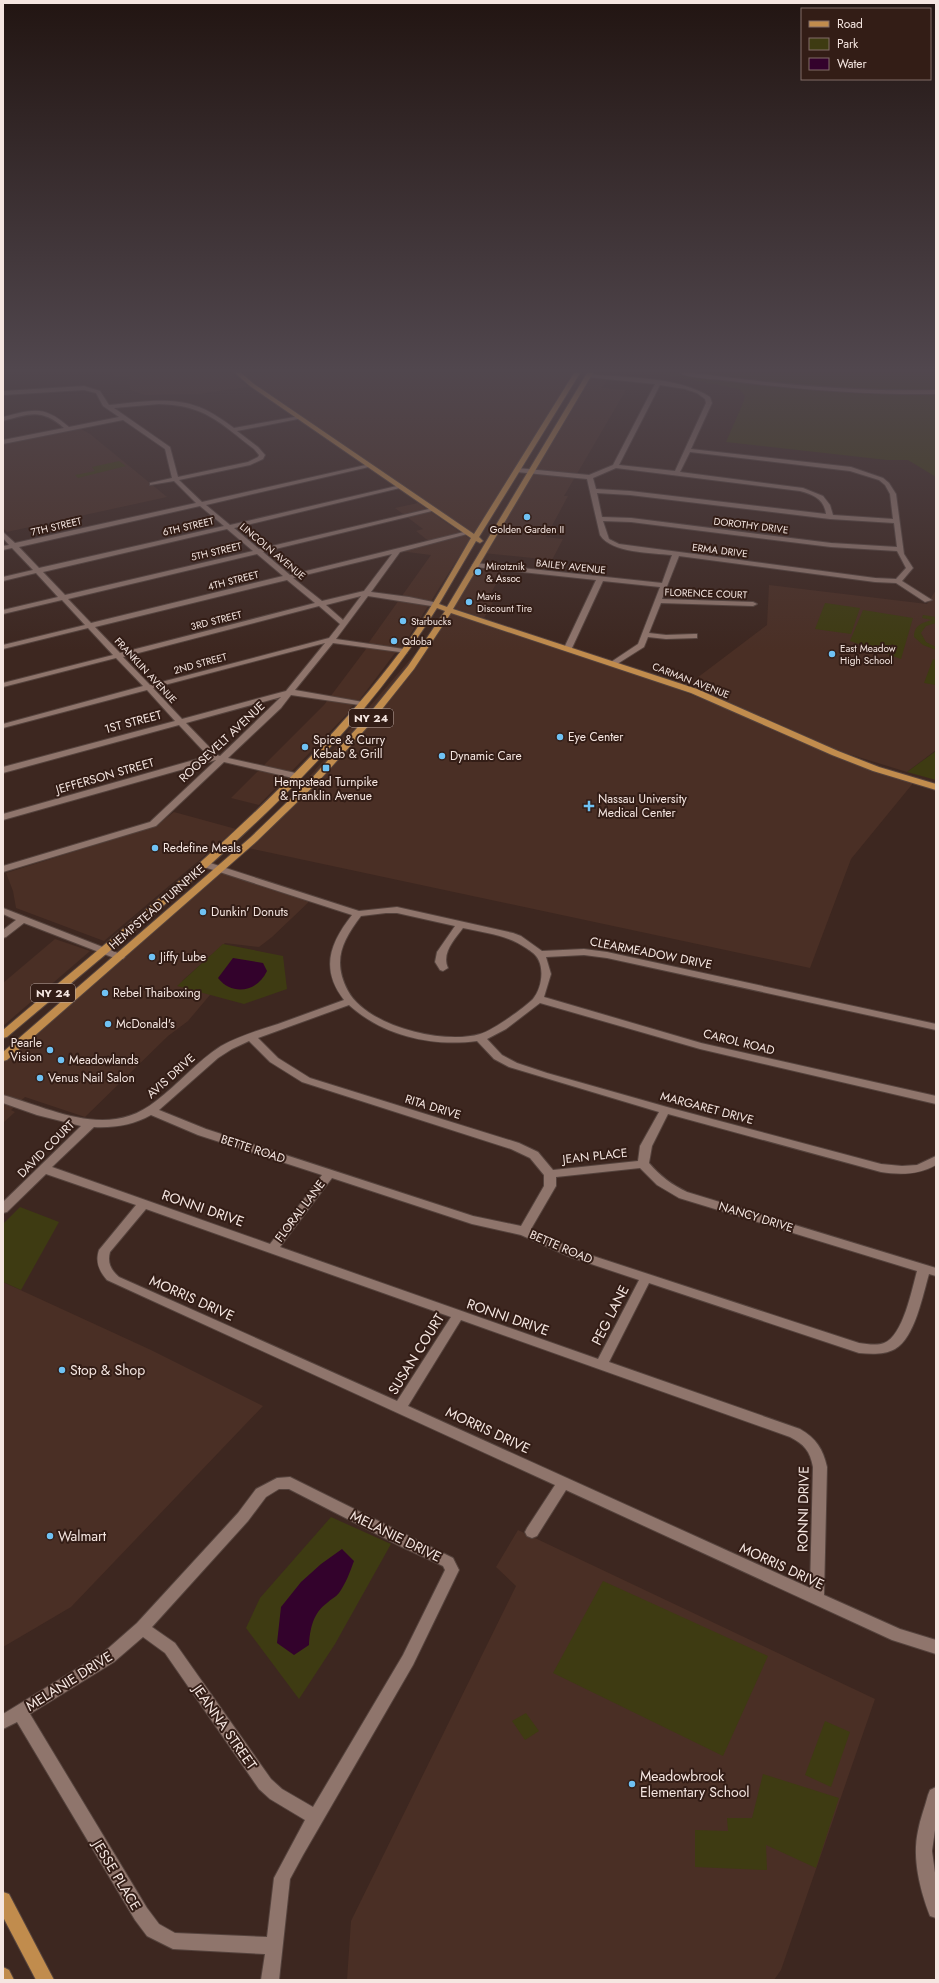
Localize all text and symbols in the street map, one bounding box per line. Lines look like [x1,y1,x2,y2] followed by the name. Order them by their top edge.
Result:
[801,8,931,80] legend
[837,15,863,33] text: Road
[837,35,859,53] text: Park
[837,55,868,73] text: Water
[522,512,532,522] marker: Golden Garden II
[29,513,83,540] street label: 7TH STREET
[161,513,215,540] street label: 6TH STREET
[713,513,789,538] street label: DOROTHY DRIVE
[236,519,309,583] street label: LINCOLN AVENUE
[490,522,564,537] place label: Golden Garden II
[189,538,243,565] street label: 5TH STREET
[691,540,749,561] street label: ERMA DRIVE
[535,555,607,578] street label: BAILEY AVENUE
[486,559,525,586] place label: Mirotznik & Assoc
[206,567,261,594] street label: 4TH STREET
[473,567,483,577] marker: Mirotznik & Assoc
[664,585,748,602] street label: FLORENCE COURT
[477,589,532,616] place label: Mavis Discount Tire
[464,597,474,607] marker: Mavis Discount Tire
[189,607,244,634] street label: 3RD STREET
[411,614,451,629] place label: Starbucks
[398,616,408,626] marker: Starbucks
[111,634,180,707] street label: FRANKLIN AVENUE
[402,634,432,649] place label: Qdoba
[389,636,399,646] marker: Qdoba
[840,641,896,668] place label: East Meadow High School
[172,649,229,678] street label: 2ND STREET
[827,649,837,659] marker: East Meadow High School
[650,659,732,702] street label: CARMAN AVENUE
[175,697,269,787] street label: ROOSEVELT AVENUE
[102,706,164,738] street label: 1ST STREET
[349,709,393,727] road number: NY 24
[568,728,624,746] place label: Eye Center
[313,731,386,763] place label: Spice & Curry Kebab & Grill
[555,732,565,742] marker: Eye Center
[300,742,310,752] marker: Spice & Curry Kebab & Grill
[450,747,522,765] place label: Dynamic Care
[437,751,447,761] marker: Dynamic Care
[52,753,157,799] street label: JEFFERSON STREET
[321,763,331,773] marker: Hempstead Turnpike & Franklin Avenue
[274,773,378,805] place label: Hempstead Turnpike & Franklin Avenue
[598,790,688,822] place label: Nassau University Medical Center
[583,800,595,812] marker: Nassau University Medical Center
[163,839,241,857] place label: Redefine Meals
[150,843,160,853] marker: Redefine Meals
[105,860,209,954] street label: HEMPSTEAD TURNPIKE
[211,903,288,921] place label: Dunkin' Donuts
[198,907,208,917] marker: Dunkin' Donuts
[588,932,714,974] street label: CLEARMEADOW DRIVE
[158,948,206,966] place label: Jiffy Lube
[147,952,157,962] marker: Jiffy Lube
[31,984,75,1002] road number: NY 24
[113,984,201,1002] place label: Rebel Thaiboxing
[100,988,110,998] marker: Rebel Thaiboxing
[116,1015,175,1033] place label: McDonald's
[103,1019,113,1029] marker: McDonald's
[701,1024,777,1060] street label: CAROL ROAD
[10,1034,42,1066] place label: Pearle Vision
[45,1045,55,1055] marker: Pearle Vision
[143,1049,199,1103] street label: AVIS DRIVE
[69,1051,139,1069] place label: Meadowlands
[56,1055,66,1065] marker: Meadowlands
[48,1069,135,1087] place label: Venus Nail Salon
[35,1073,45,1083] marker: Venus Nail Salon
[658,1087,756,1129] street label: MARGARET DRIVE
[403,1090,463,1124] street label: RITA DRIVE
[13,1116,79,1182] street label: DAVID COURT
[218,1130,288,1168] street label: BETTE ROAD
[560,1144,628,1169] street label: JEAN PLACE
[271,1176,329,1246] street label: FLORAL LANE
[159,1185,247,1231] street label: RONNI DRIVE
[717,1197,795,1237] street label: NANCY DRIVE
[527,1226,595,1268] street label: BETTE ROAD
[146,1270,238,1326] street label: MORRIS DRIVE
[586,1282,634,1348] street label: PEG LANE
[464,1294,552,1340] street label: RONNI DRIVE
[383,1309,449,1398] street label: SUSAN COURT
[70,1360,145,1380] place label: Stop & Shop
[57,1365,67,1375] marker: Stop & Shop
[442,1402,534,1458] street label: MORRIS DRIVE
[792,1466,814,1552] street label: RONNI DRIVE
[347,1505,445,1567] street label: MELANIE DRIVE
[58,1526,107,1546] place label: Walmart
[45,1531,55,1541] marker: Walmart
[736,1538,828,1594] street label: MORRIS DRIVE
[22,1646,116,1716] street label: MELANIE DRIVE
[187,1679,262,1774] street label: JEANNA STREET
[640,1766,750,1802] place label: Meadowbrook Elementary School
[627,1779,637,1789] marker: Meadowbrook Elementary School
[87,1834,146,1914] street label: JESSE PLACE

